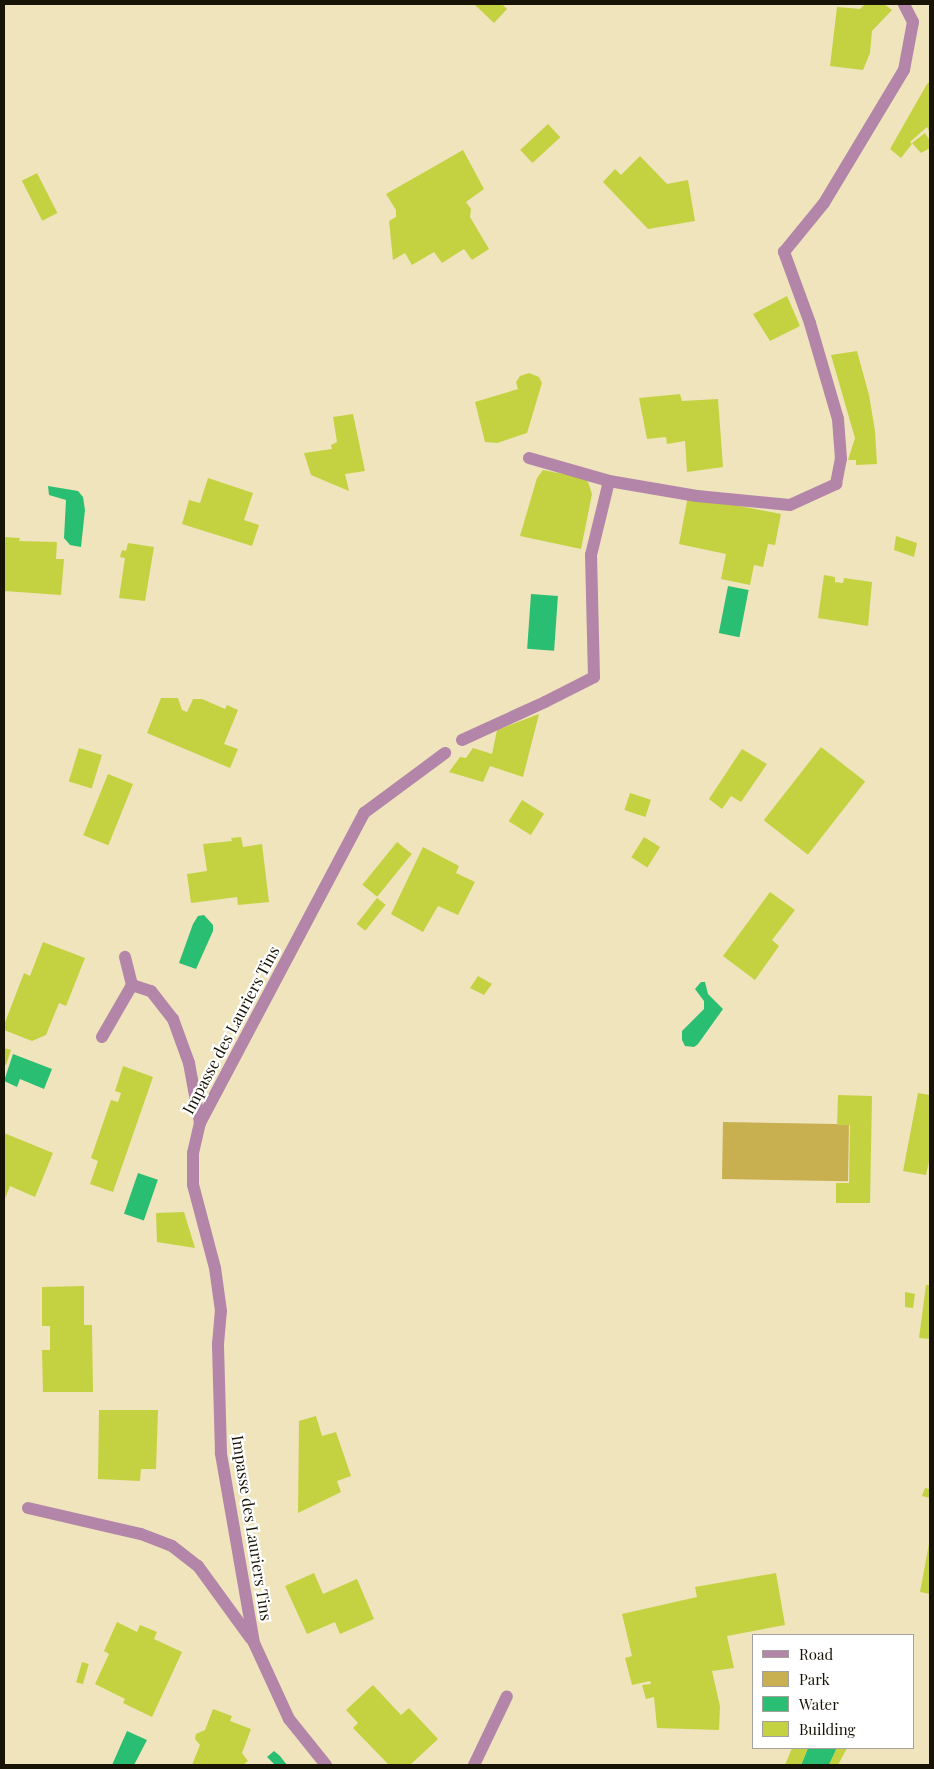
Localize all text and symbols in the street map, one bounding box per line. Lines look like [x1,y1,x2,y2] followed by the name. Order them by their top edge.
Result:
[178,943,284,1117] street label: Impasse des Lauriers Tins
[228,1434,276,1622] street label: Impasse des Lauriers Tins
[752,1634,914,1749] legend
[799,1644,833,1664] text: Road
[799,1669,830,1689] text: Park
[799,1694,839,1714] text: Water
[799,1719,855,1739] text: Building

